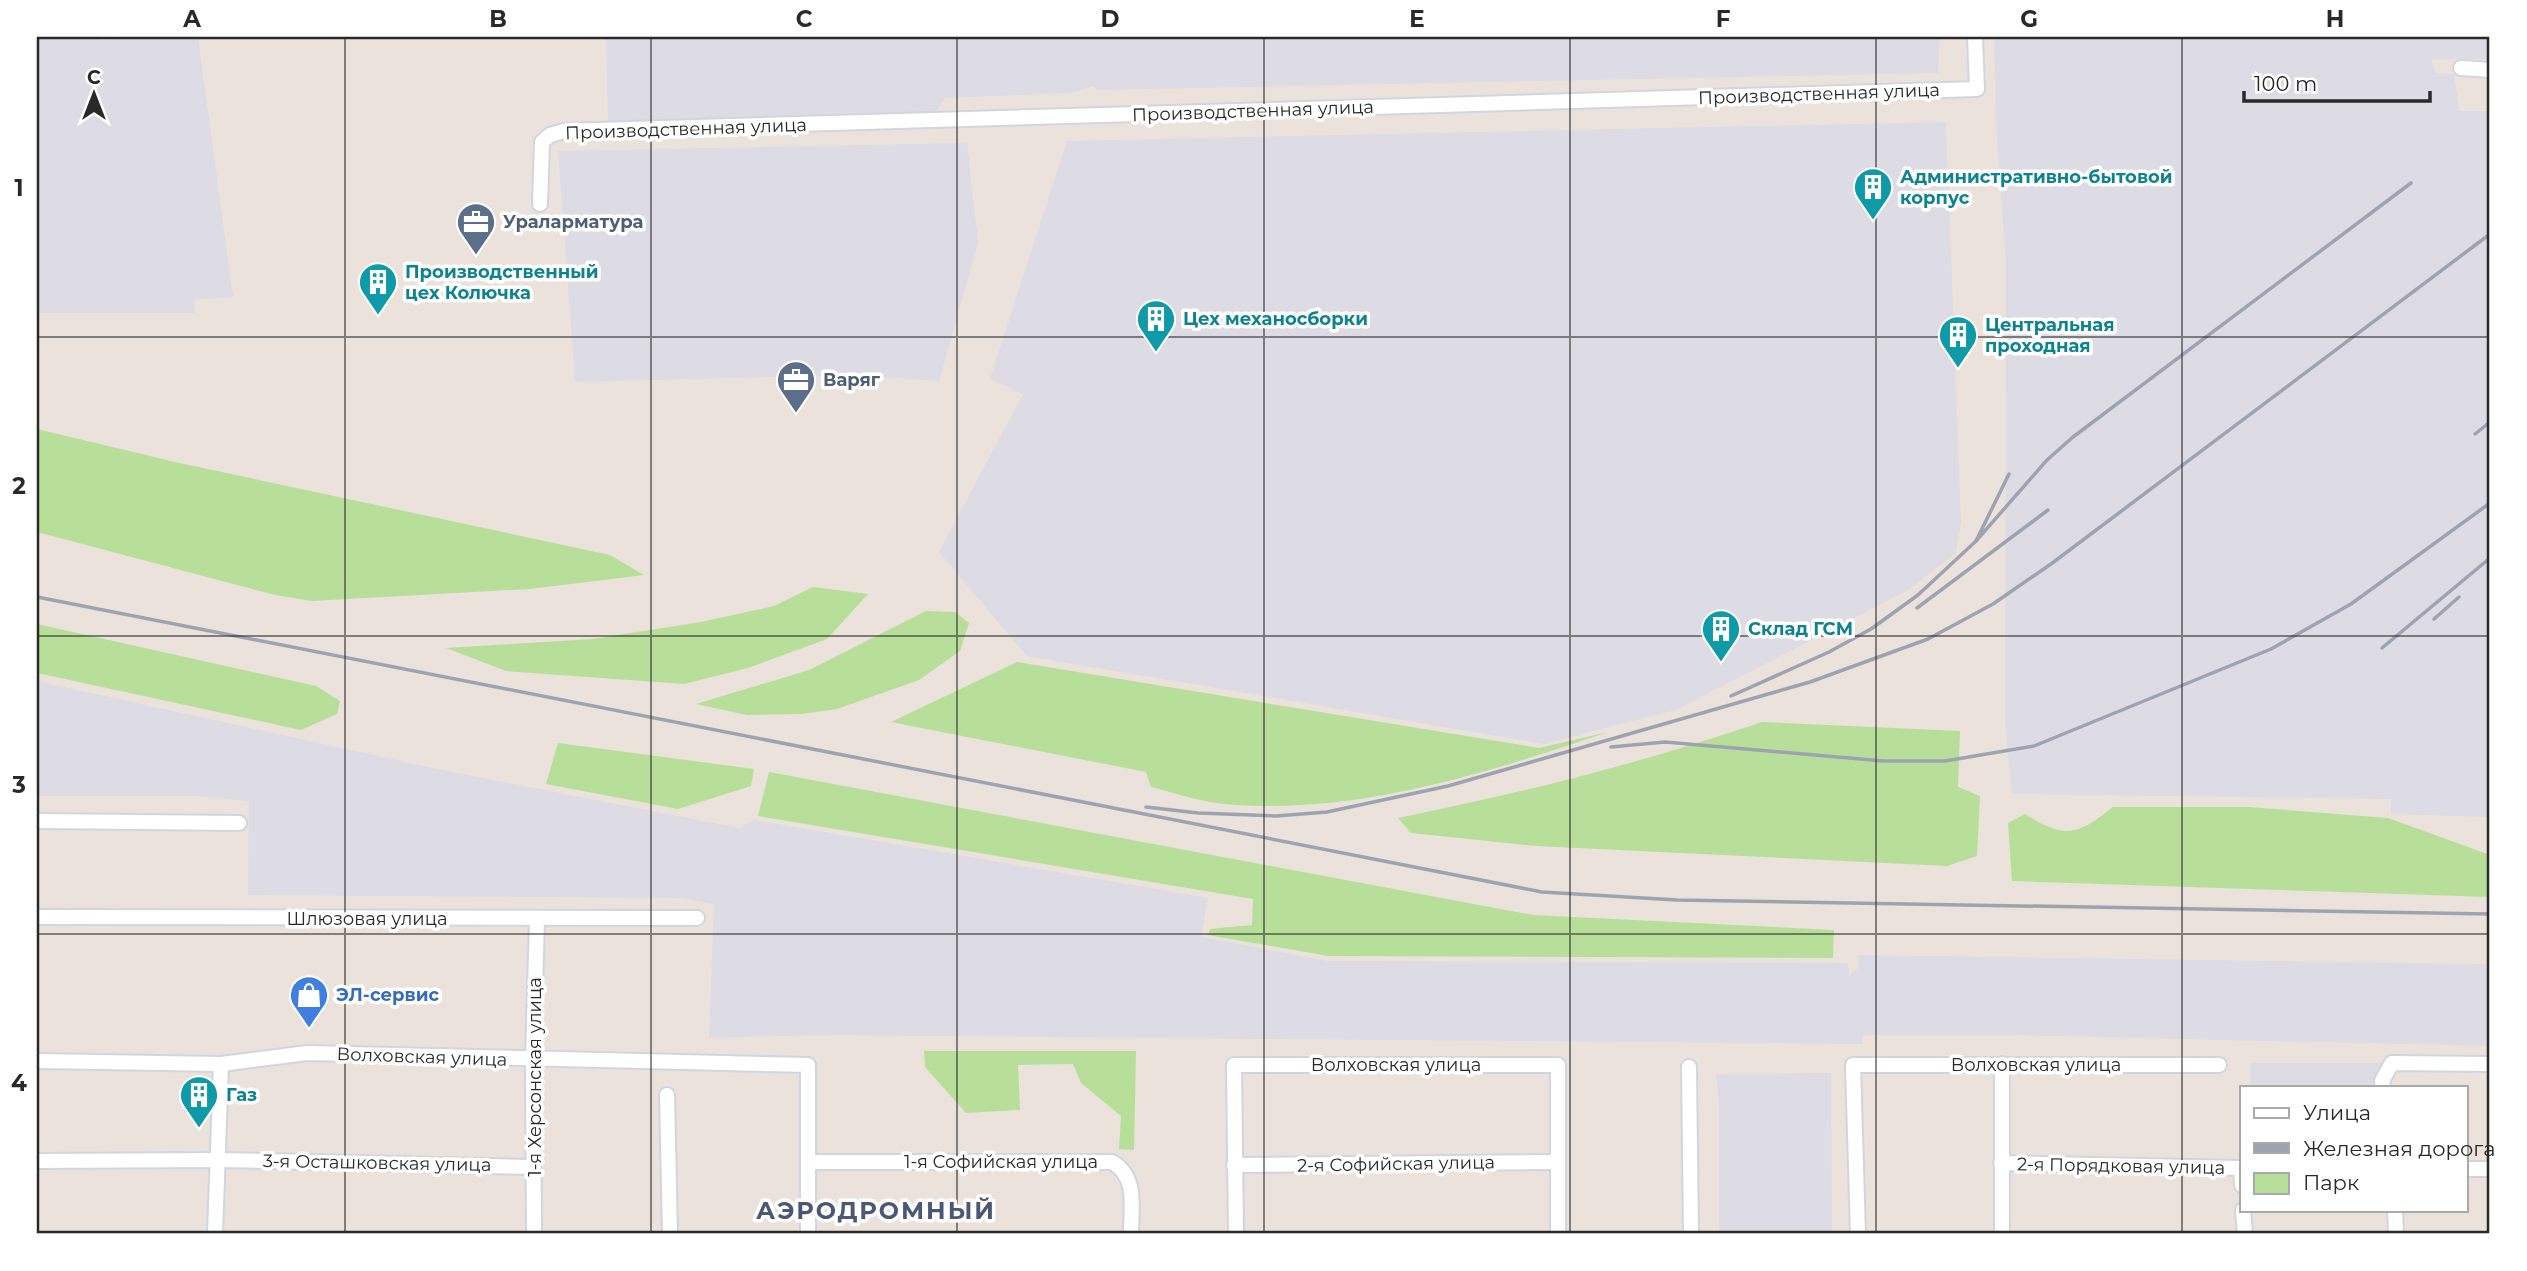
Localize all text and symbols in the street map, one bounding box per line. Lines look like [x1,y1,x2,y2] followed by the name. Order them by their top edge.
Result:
[182,5,201,33] text: A
[489,5,507,33] text: B
[796,5,813,33] text: C
[1101,5,1120,33] text: D
[1409,5,1425,33] text: E
[1716,5,1731,33] text: F
[2020,5,2038,33] text: G
[2326,5,2344,33] text: H
[60,60,130,130] north arrow
[2244,60,2429,104] scale bar
[87,66,101,89] text: С
[2254,71,2317,96] text: 100 m
[1698,79,1940,109] street label: Производственная улица
[1132,96,1374,126] street label: Производственная улица
[565,114,807,144] street label: Производственная улица
[1852,166,1894,221] building icon: Административно-бытовой корпус
[1900,166,2173,209] place label: Административно-бытовой корпус
[14,174,24,202] text: 1
[455,201,497,256] office icon: Ураларматура
[503,211,643,233] place label: Ураларматура
[357,261,399,316] building icon: Производственный цех Колючка
[405,261,598,304] place label: Производственный цех Колючка
[1135,298,1177,353] building icon: Цех механосборки
[1183,308,1368,330] place label: Цех механосборки
[1937,314,1979,369] building icon: Центральная проходная
[1985,314,2114,357] place label: Центральная проходная
[775,359,817,414] office icon: Варяг
[823,369,881,391] place label: Варяг
[12,472,26,500] text: 2
[1700,608,1742,663] building icon: Склад ГСМ
[1748,618,1853,640] place label: Склад ГСМ
[11,771,26,799] text: 3
[287,908,447,930] street label: Шлюзовая улица
[288,974,330,1029] shop icon: ЭЛ-сервис
[524,977,546,1177] street label: 1-я Херсонская улица
[336,984,440,1006] place label: ЭЛ-сервис
[336,1043,508,1071] street label: Волховская улица
[1311,1054,1481,1076] street label: Волховская улица
[1951,1054,2121,1076] street label: Волховская улица
[11,1069,27,1097] text: 4
[178,1074,220,1129] building icon: Газ
[226,1084,257,1106] place label: Газ
[2240,1086,2468,1212] legend
[2303,1100,2371,1125] text: Улица
[2303,1136,2495,1161] text: Железная дорога
[263,1150,491,1176] street label: 3-я Осташковская улица
[904,1151,1098,1173] street label: 1-я Софийская улица
[1297,1151,1495,1177] street label: 2-я Софийская улица
[2017,1153,2225,1179] street label: 2-я Порядковая улица
[2303,1170,2359,1195] text: Парк
[756,1196,996,1225] district label: АЭРОДРОМНЫЙ

